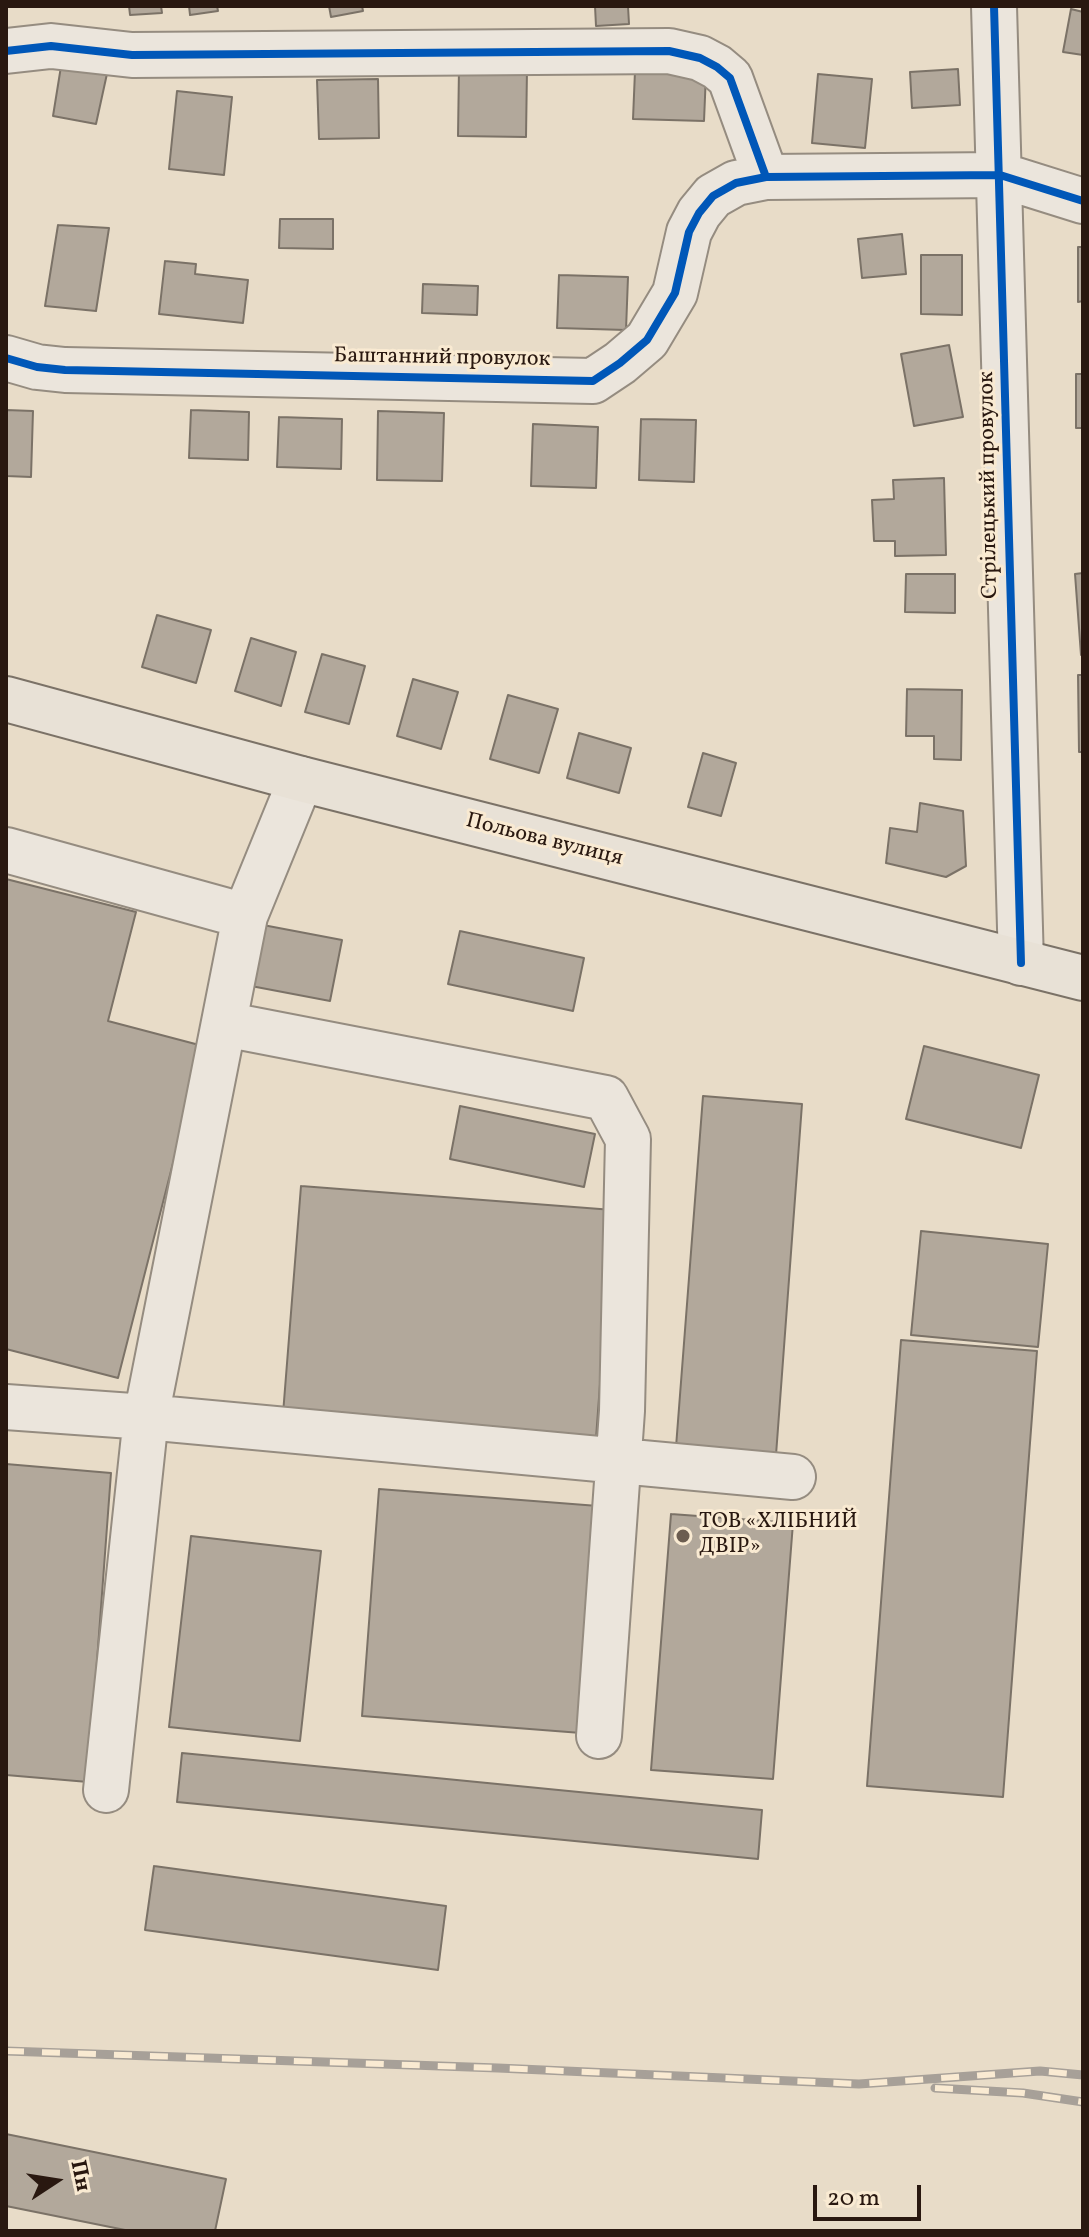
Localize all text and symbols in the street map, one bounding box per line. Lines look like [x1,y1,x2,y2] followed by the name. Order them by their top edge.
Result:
[333,344,551,374] street label: Баштанний провулок
[975,371,1005,599] street label: Стрілецький провулок
[463,809,625,873] street label: Польова вулиця
[699,1510,858,1562] place label: ТОВ «ХЛІБНИЙ ДВІР»
[674,1527,692,1545] marker: ТОВ «ХЛІБНИЙ ДВІР»
[16,2141,96,2221] north arrow
[62,2157,98,2194] text: Пн
[817,2169,925,2219] scale bar
[827,2182,880,2216] text: 20 m

